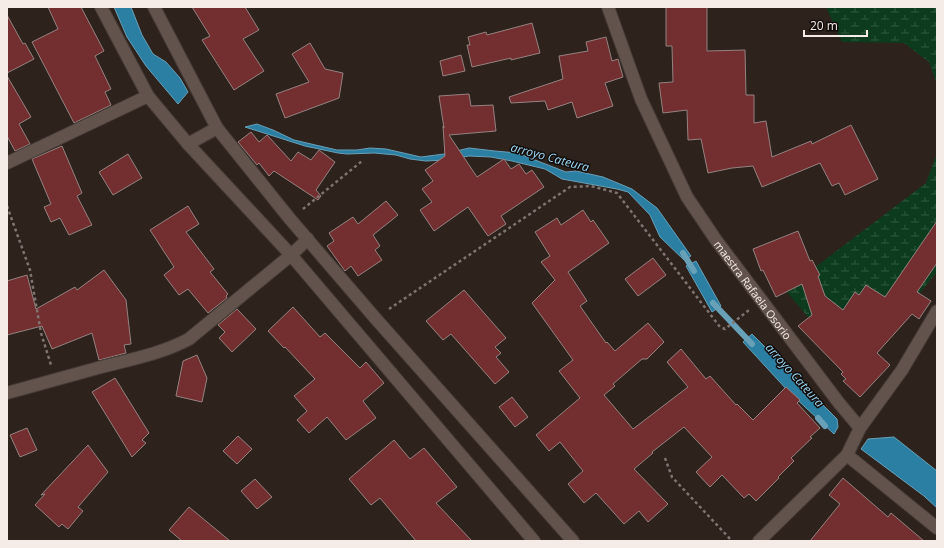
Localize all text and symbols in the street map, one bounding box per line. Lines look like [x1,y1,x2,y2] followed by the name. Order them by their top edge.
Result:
[804,12,867,38] scale bar
[810,17,838,34] text: 20 m
[509,138,591,176] water label: arroyo Cateura
[711,237,796,342] street label: maestra Rafaela Osorio
[762,339,828,411] water label: arroyo Cateura

